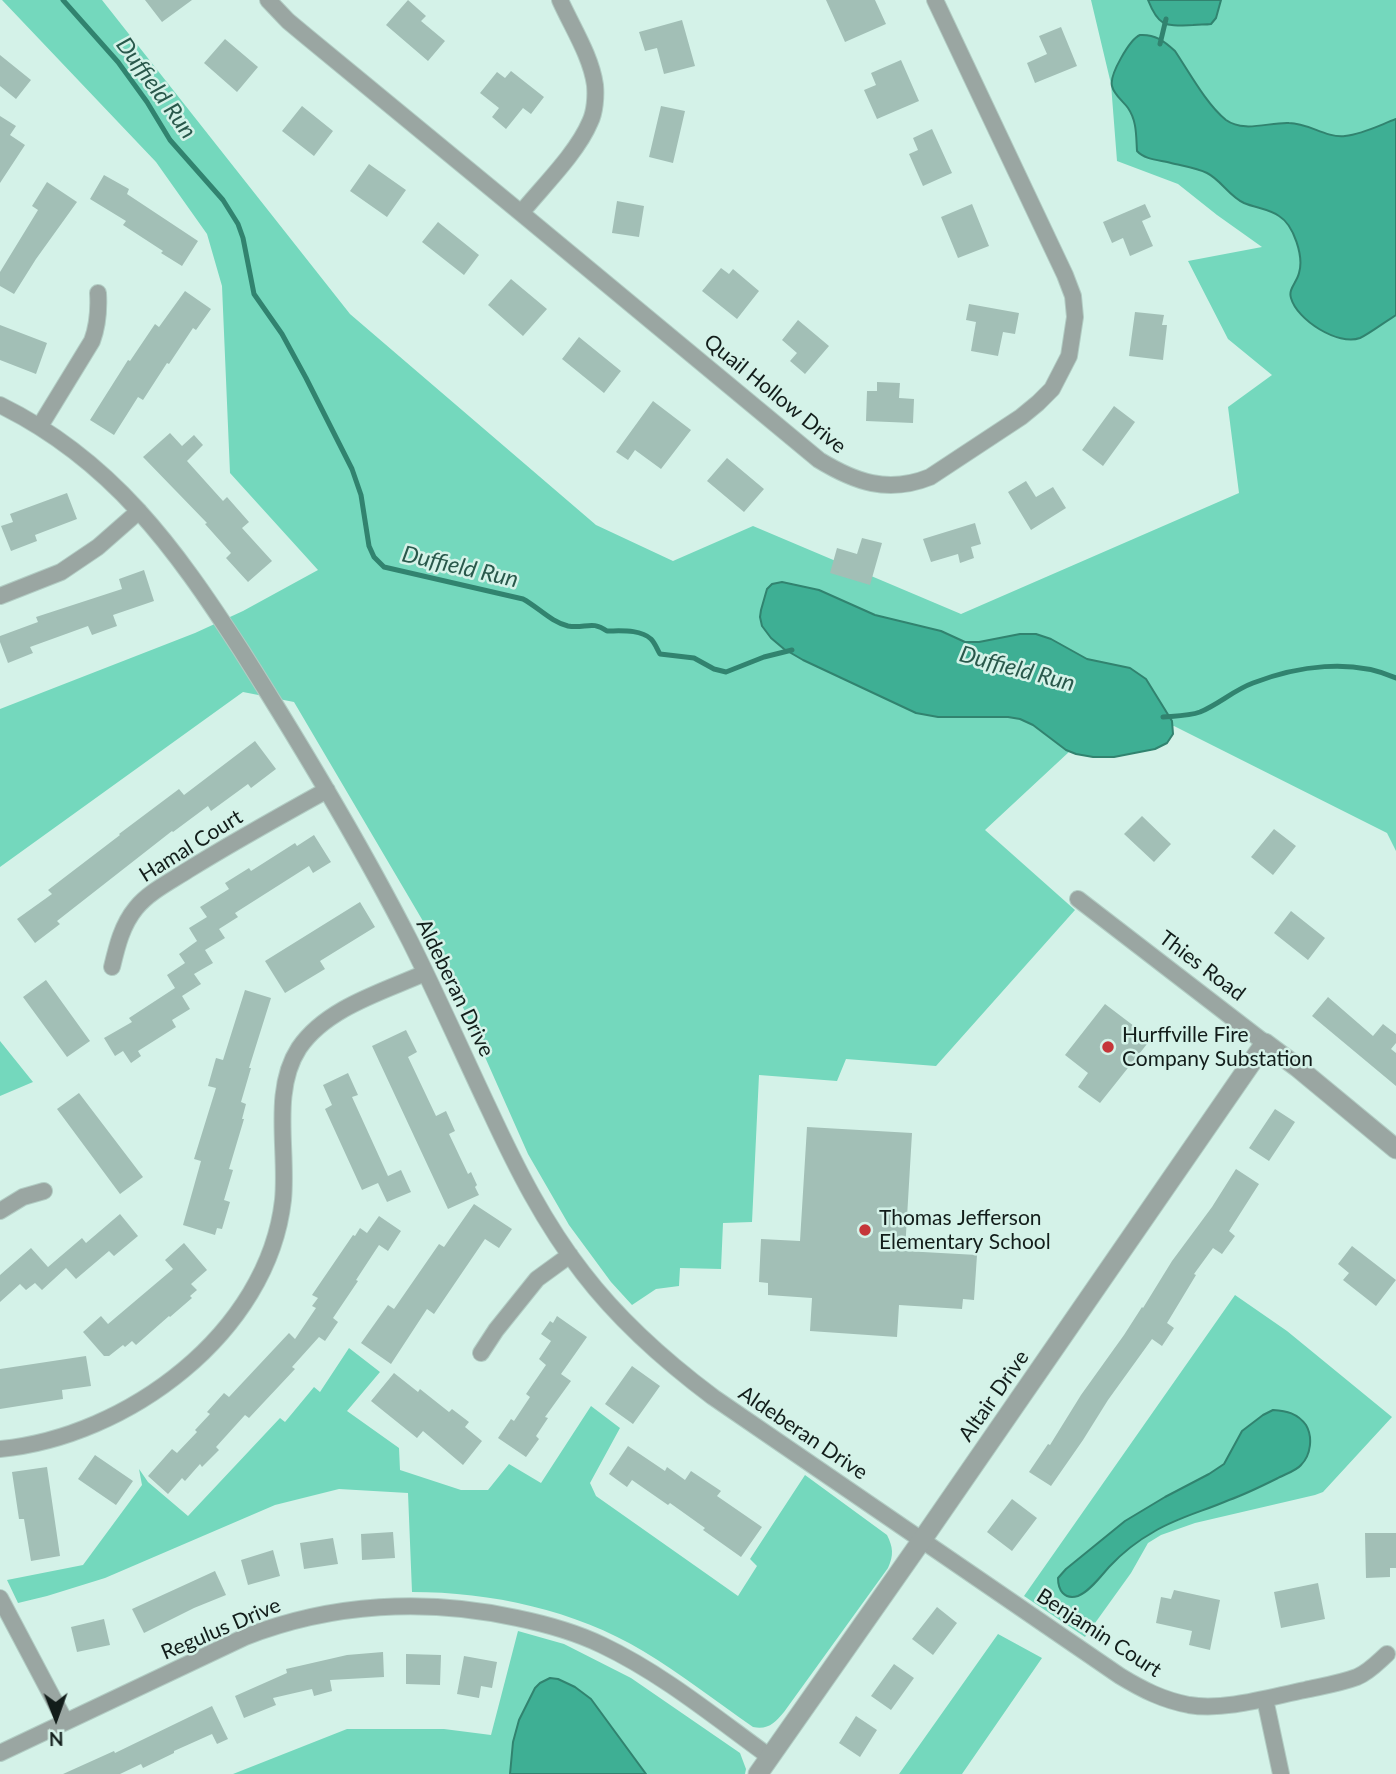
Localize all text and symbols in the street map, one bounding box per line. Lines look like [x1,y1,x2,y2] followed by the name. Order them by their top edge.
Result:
[110,32,202,144] water label: Duffield Run
[699,329,851,459] street label: Quail Hollow Drive
[399,540,521,594] water label: Duffield Run
[956,640,1078,698] water label: Duffield Run
[135,804,247,888] street label: Hamal Court
[411,915,499,1061] street label: Aldeberan Drive
[1154,926,1250,1006] street label: Thies Road
[1122,1022,1313,1072] place label: Hurffville Fire Company Substation
[1100,1039,1116,1055] marker: Hurffville Fire Company Substation
[879,1205,1051,1255] place label: Thomas Jefferson Elementary School
[857,1222,873,1238] marker: Thomas Jefferson Elementary School
[954,1346,1034,1446] street label: Altair Drive
[734,1381,872,1485] street label: Aldeberan Drive
[1032,1583,1166,1683] street label: Benjamin Court
[157,1593,285,1665] street label: Regulus Drive
[21,1683,91,1753] north arrow
[49,1728,64,1751] text: N

